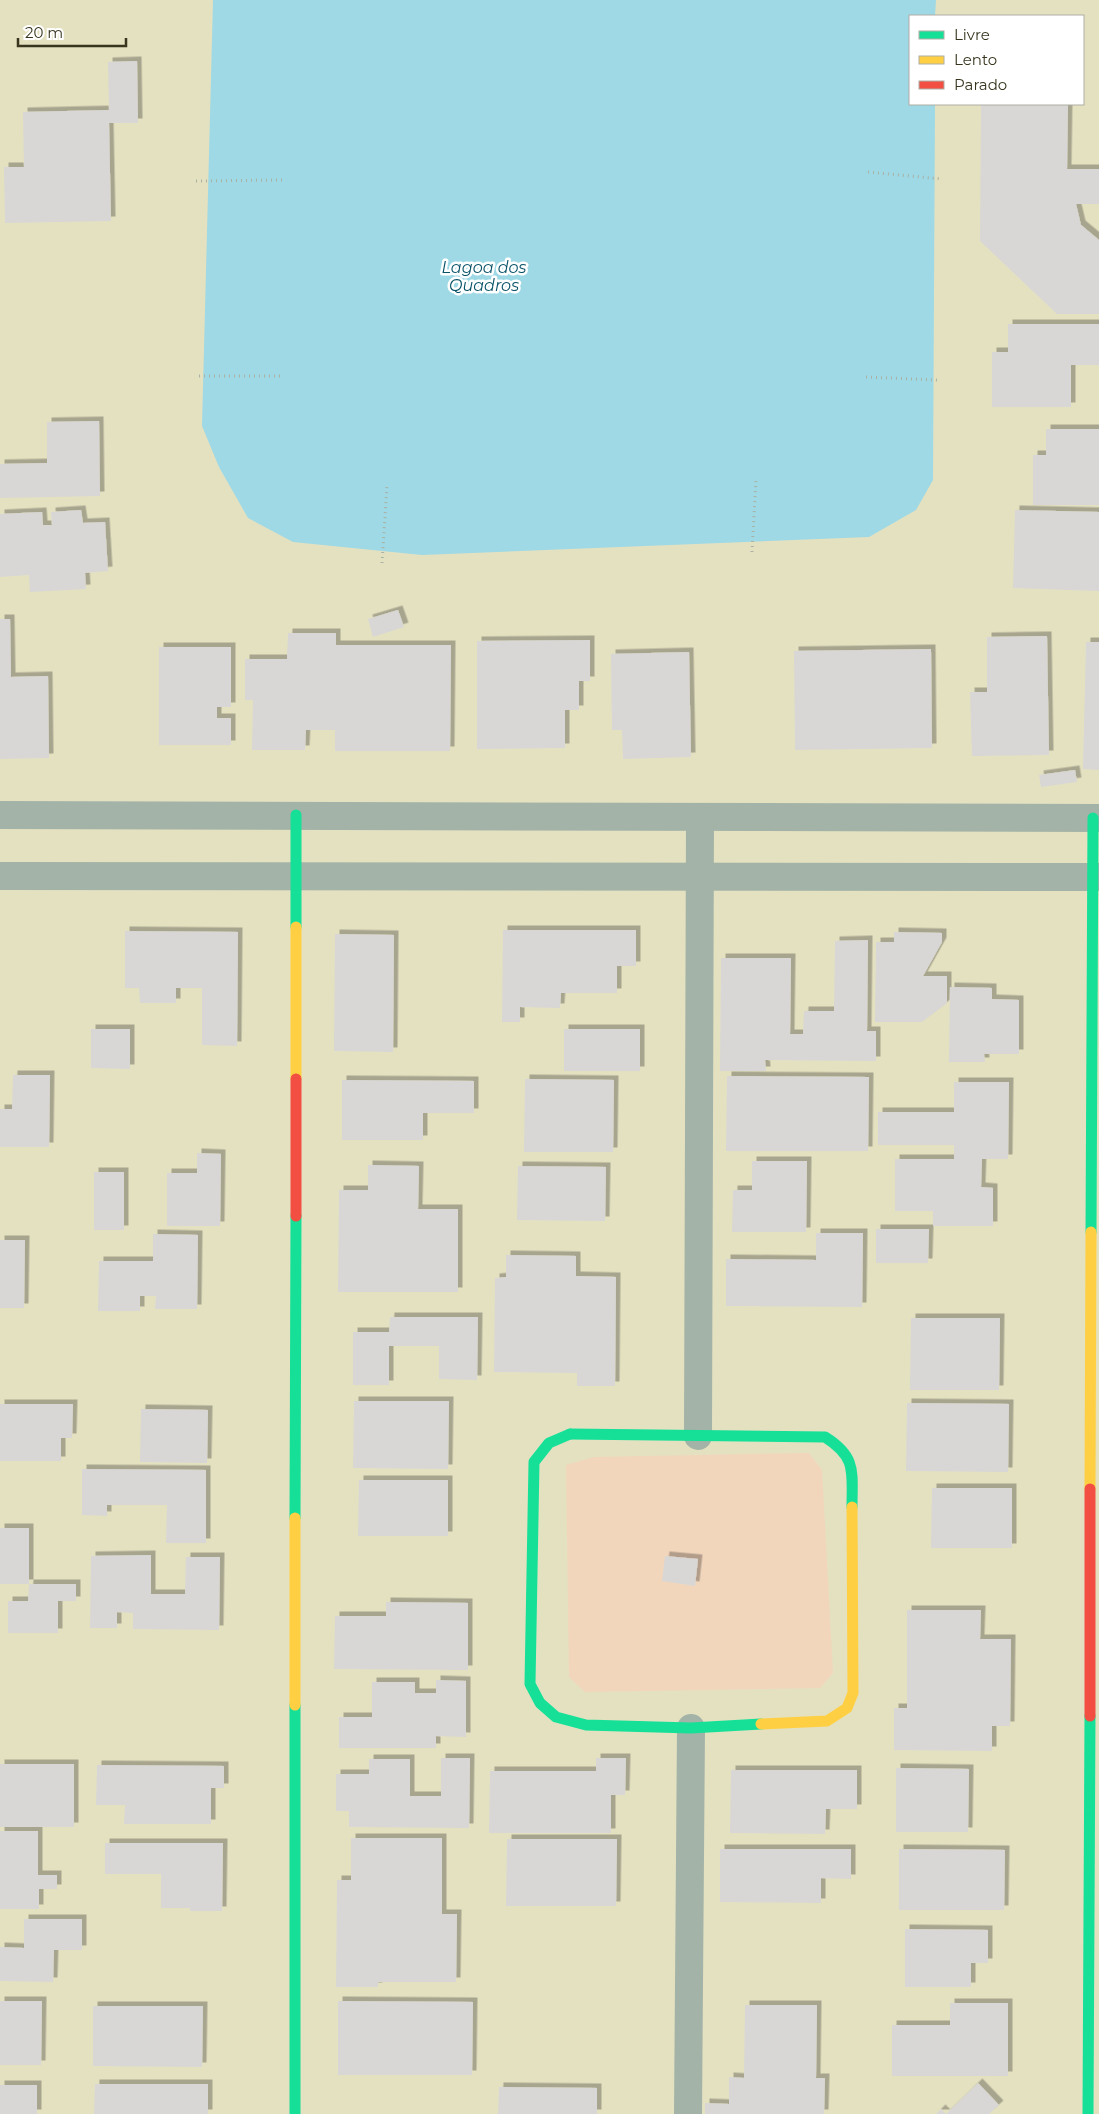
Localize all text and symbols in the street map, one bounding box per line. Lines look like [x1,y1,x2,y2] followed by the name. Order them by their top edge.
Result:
[18,15,125,47] scale bar
[909,15,1084,105] legend
[25,23,63,42] text: 20 m
[954,25,990,44] text: Livre
[954,50,997,69] text: Lento
[954,75,1007,94] text: Parado
[442,258,527,295] water label: Lagoa dos Quadros

